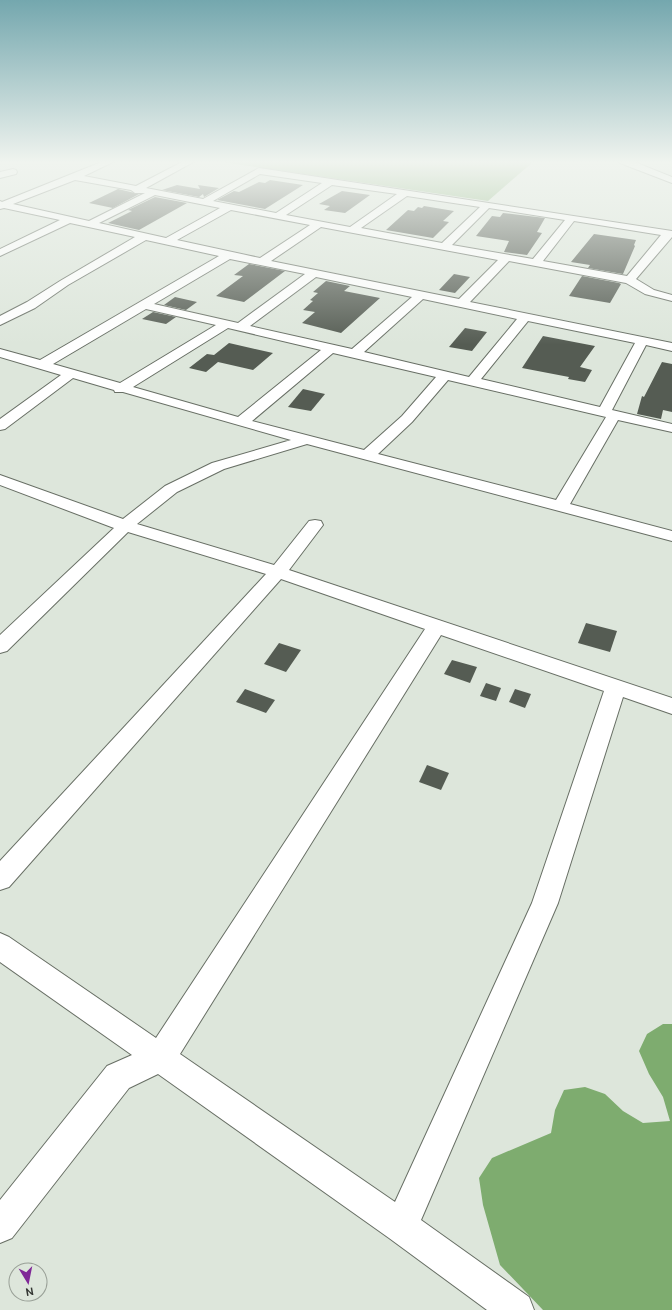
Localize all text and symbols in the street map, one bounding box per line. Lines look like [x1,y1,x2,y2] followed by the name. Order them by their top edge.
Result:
[8,1262,48,1302] north arrow
[25,1285,35,1298] text: N

